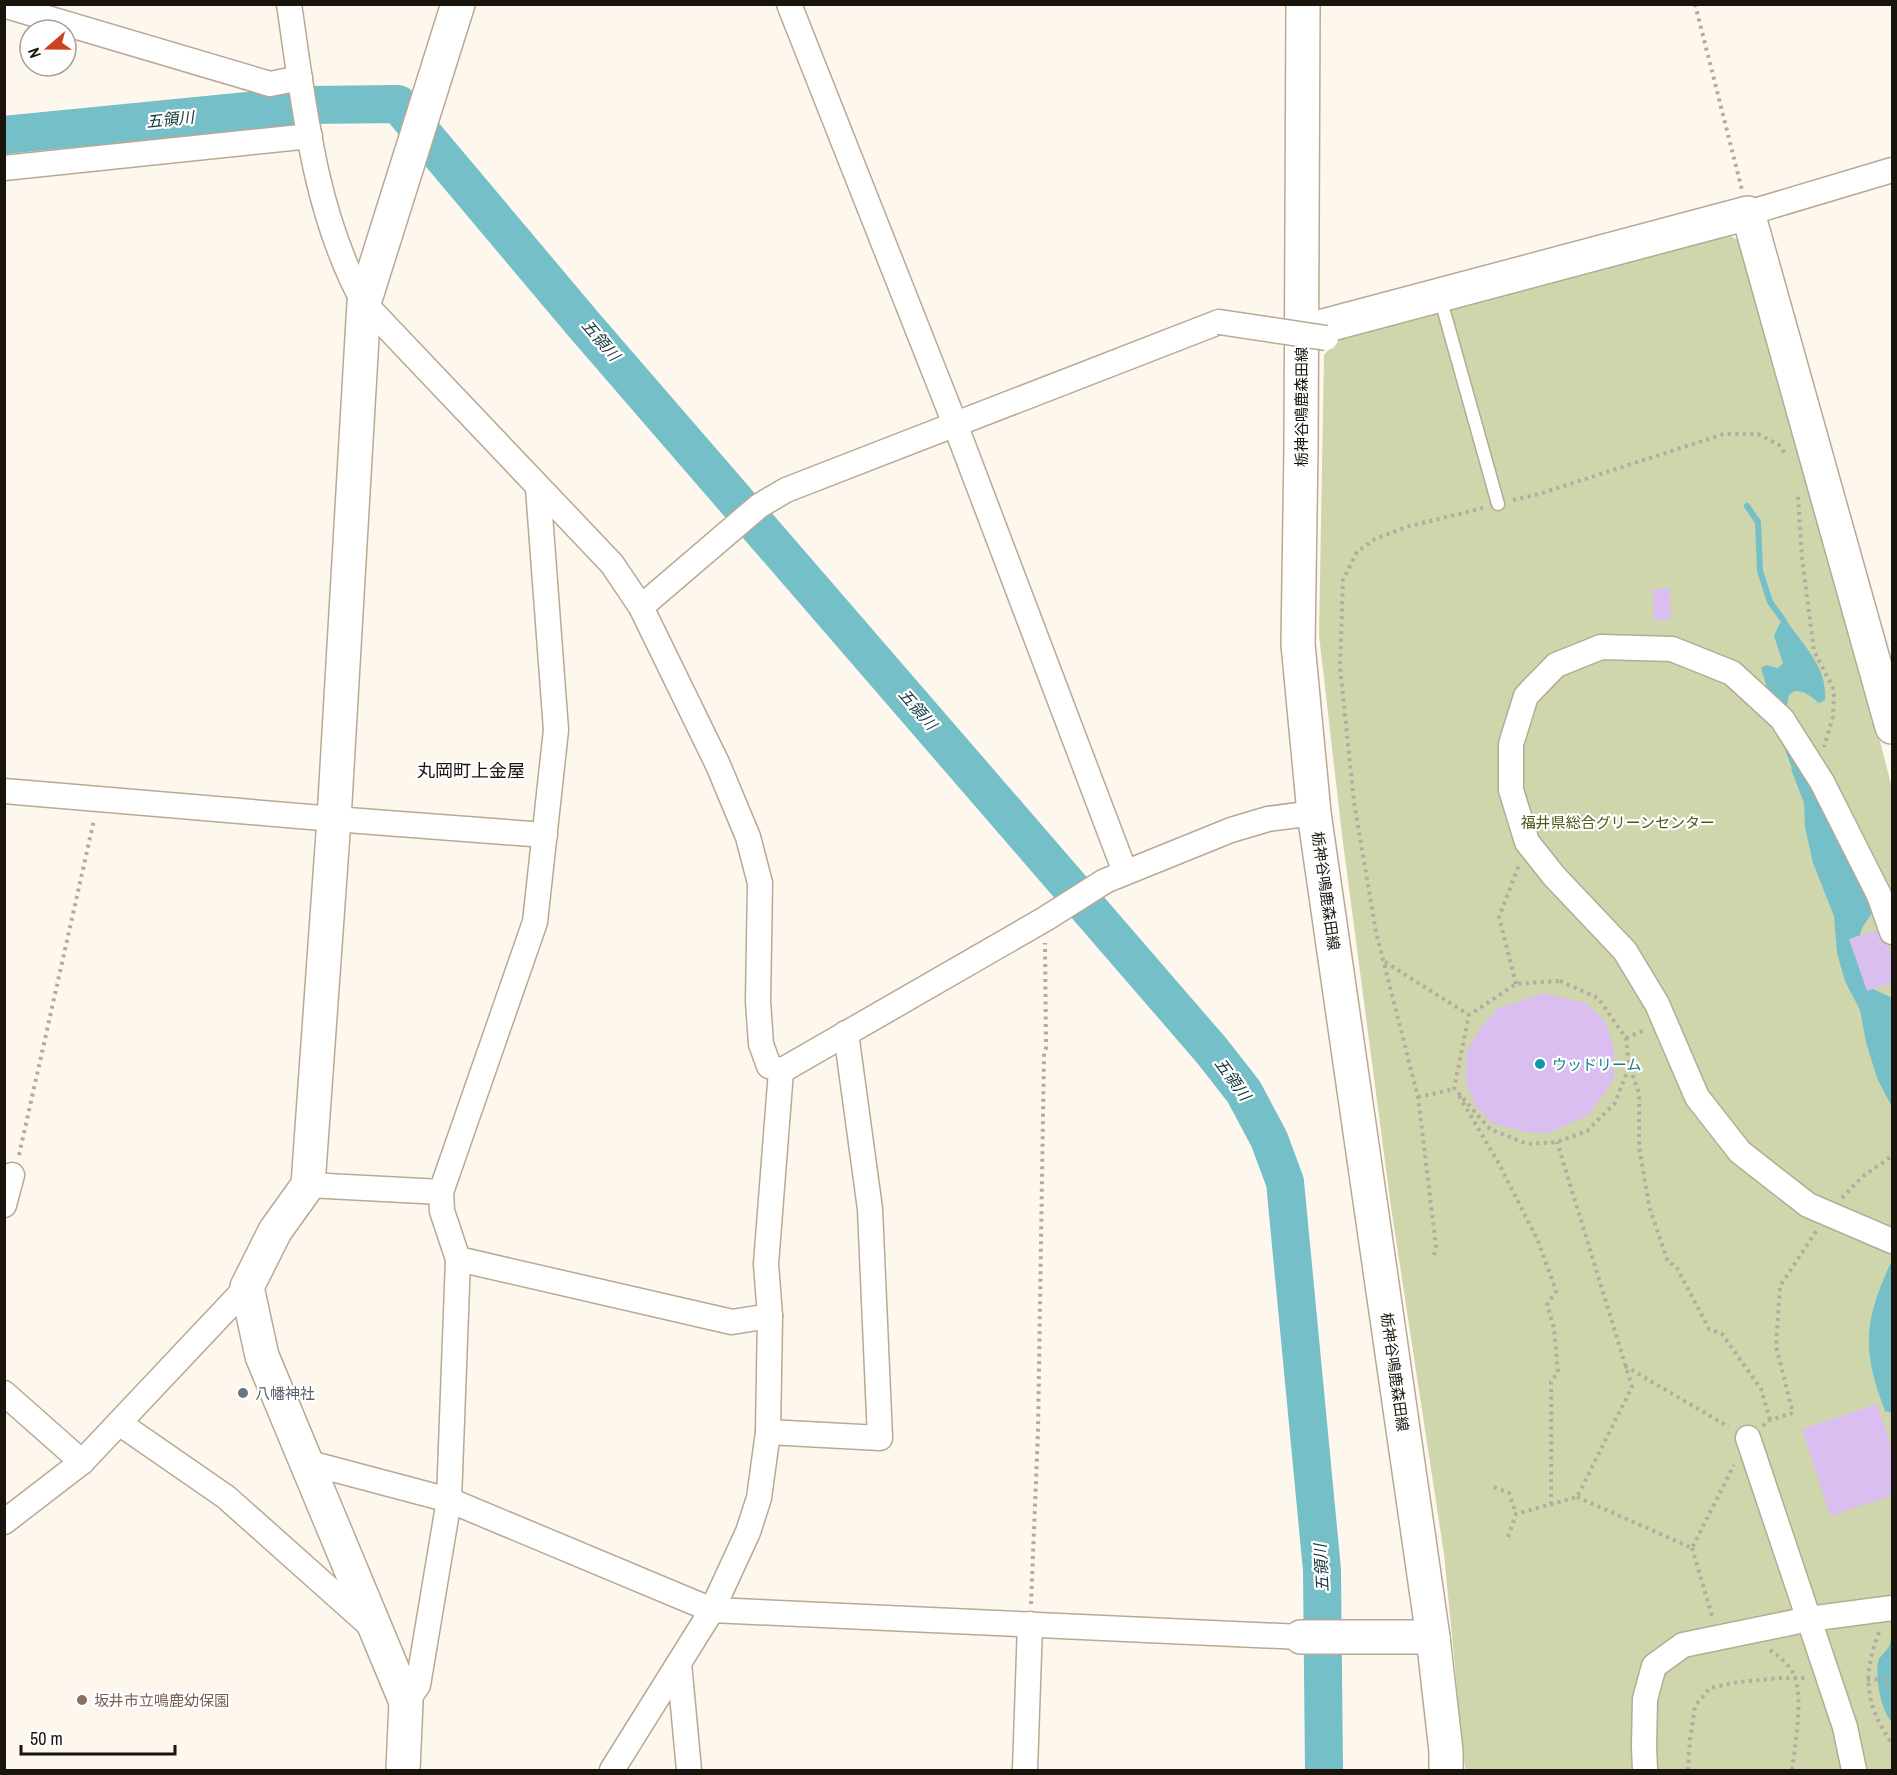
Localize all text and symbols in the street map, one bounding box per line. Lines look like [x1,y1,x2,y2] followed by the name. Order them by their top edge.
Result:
[18,18,78,78] north arrow
[22,45,46,61] text: N
[145,105,197,132] water label: 五領川
[577,315,626,367] water label: 五領川
[1291,347,1312,467] street label: 栃神谷鳴鹿森田線
[894,684,943,736] water label: 五領川
[417,758,525,783] district label: 丸岡町上金屋
[1521,812,1715,833] park label: 福井県総合グリーンセンター
[1307,830,1345,952] street label: 栃神谷鳴鹿森田線
[1210,1053,1257,1106] water label: 五領川
[1552,1054,1642,1075] place label: ウッドリーム
[1533,1057,1547,1071] marker: ウッドリーム
[1376,1311,1414,1433] street label: 栃神谷鳴鹿森田線
[255,1383,315,1404] place label: 八幡神社
[236,1386,250,1400] marker: 八幡神社
[1309,1541,1333,1593] water label: 五領川
[94,1690,229,1711] place label: 坂井市立鳴鹿幼保園
[75,1693,89,1707] marker: 坂井市立鳴鹿幼保園
[21,1718,176,1756] scale bar
[30,1726,63,1751] text: 50 m

